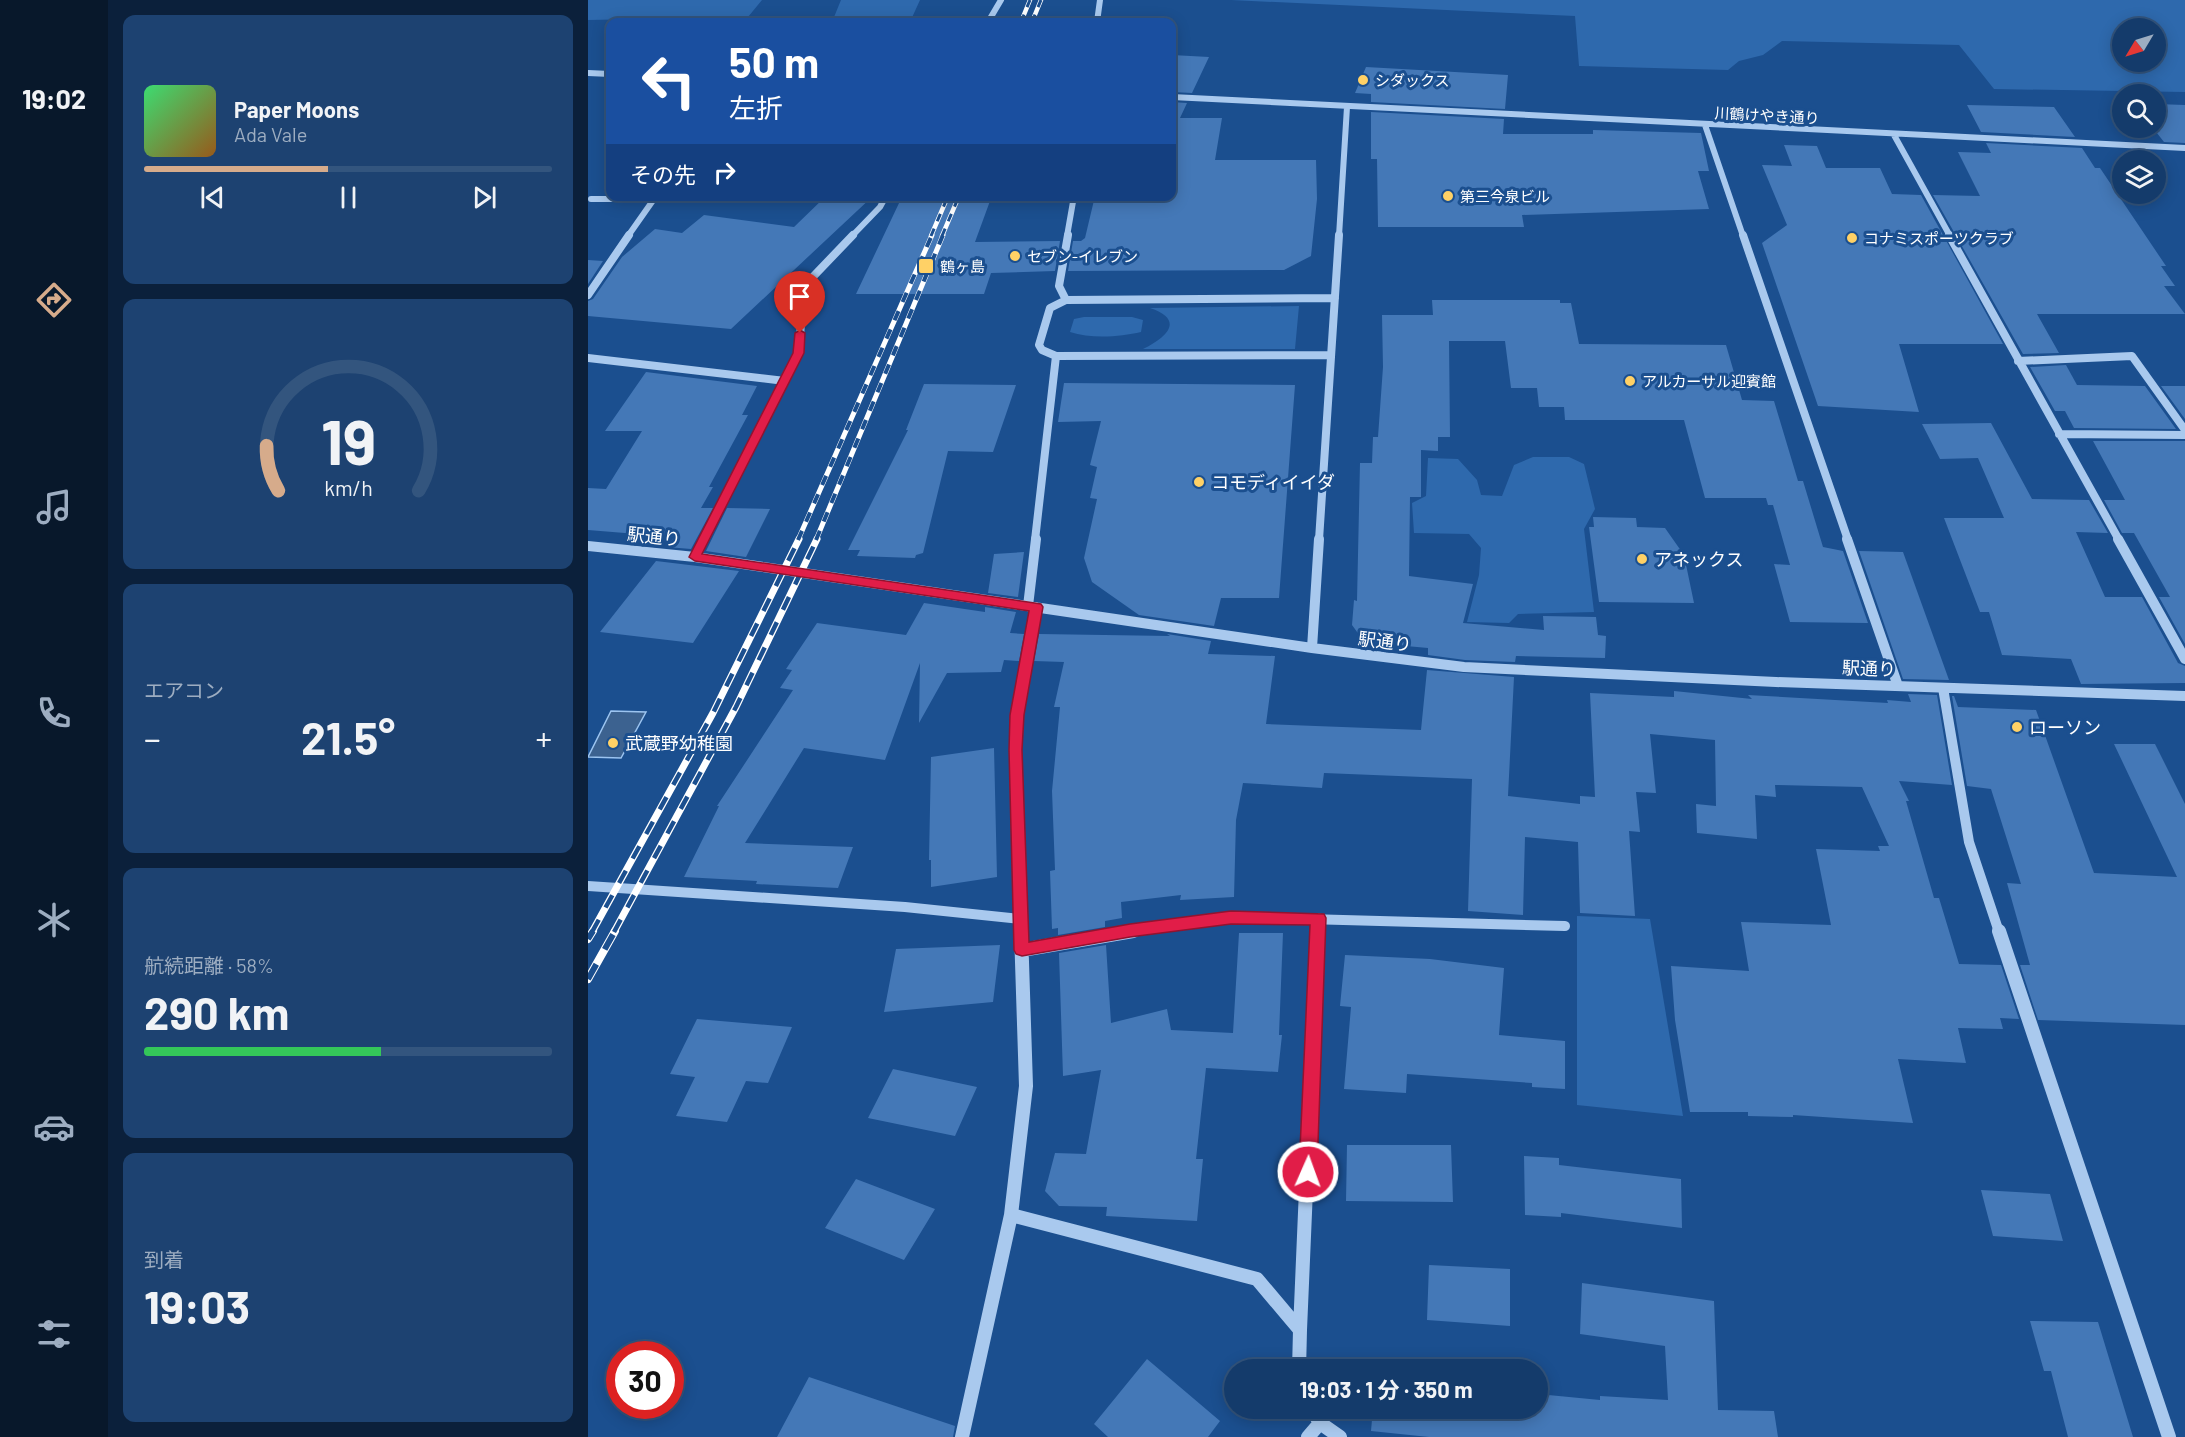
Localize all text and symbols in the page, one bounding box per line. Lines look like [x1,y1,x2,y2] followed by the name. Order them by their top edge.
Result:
[2112,18,2166,72] north arrow
[2112,18,2166,204] map controls
[729,36,819,86] text: 50 m
[630,42,708,120] icon: left
[1375,71,1450,89] place label: シダックス
[1356,73,1370,87] marker: シダックス
[22,82,86,114] text: 19:02
[2112,84,2166,138] button: search
[729,91,783,123] text: 左折
[234,96,359,122] text: Paper Moons
[1714,103,1820,127] street label: 川鶴けやき通り
[234,122,307,146] text: Ada Vale
[2112,150,2166,204] button: layers
[708,156,741,189] icon: right
[630,161,696,187] text: その先
[196,181,229,214] icon: previous
[332,181,365,214] icon: pause
[468,181,501,214] icon: next
[1460,187,1550,205] place label: 第三今泉ビル
[1441,189,1455,203] marker: 第三今泉ビル
[1864,229,2014,247] place label: コナミスポーツクラブ
[1845,231,1859,245] marker: コナミスポーツクラブ
[1027,247,1138,265] place label: セブン-イレブン
[1008,249,1022,263] marker: セブン-イレブン
[917,257,935,275] marker: 鶴ヶ島
[940,257,985,275] place label: 鶴ヶ島
[774,271,825,333] pin
[33,279,75,321] icon: directions
[783,280,816,313] icon: arrive
[1642,372,1776,390] place label: アルカーサル迎賓館
[1623,374,1637,388] marker: アルカーサル迎賓館
[320,403,376,477] text: 19
[1211,471,1335,493] place label: コモディイイダ
[1192,475,1206,489] marker: コモディイイダ
[324,476,372,501] text: km/h
[33,486,75,528] icon: music
[626,522,682,550] street label: 駅通り
[1654,548,1743,570] place label: アネックス
[1635,552,1649,566] marker: アネックス
[1357,627,1413,655] street label: 駅通り
[1842,656,1896,680] street label: 駅通り
[144,678,224,702] text: エアコン
[33,692,75,734] icon: phone
[301,710,395,764] text: 21.5°
[2029,716,2101,738] place label: ローソン
[144,718,161,758] text: −
[536,718,552,758] text: +
[2010,720,2024,734] marker: ローソン
[625,732,733,754] place label: 武蔵野幼稚園
[606,736,620,750] marker: 武蔵野幼稚園
[33,899,75,941] icon: climate
[144,953,274,977] text: 航続距離 · 58%
[144,985,289,1039] text: 290 km
[33,1106,75,1148] icon: car
[1276,1140,1340,1204] position arrow
[144,1247,184,1271] text: 到着
[144,1279,250,1333] text: 19:03
[33,1313,75,1355] icon: filters
[606,1341,684,1419] speed limit sign: 30
[1299,1376,1473,1402] text: 19:03 · 1 分 · 350 m

